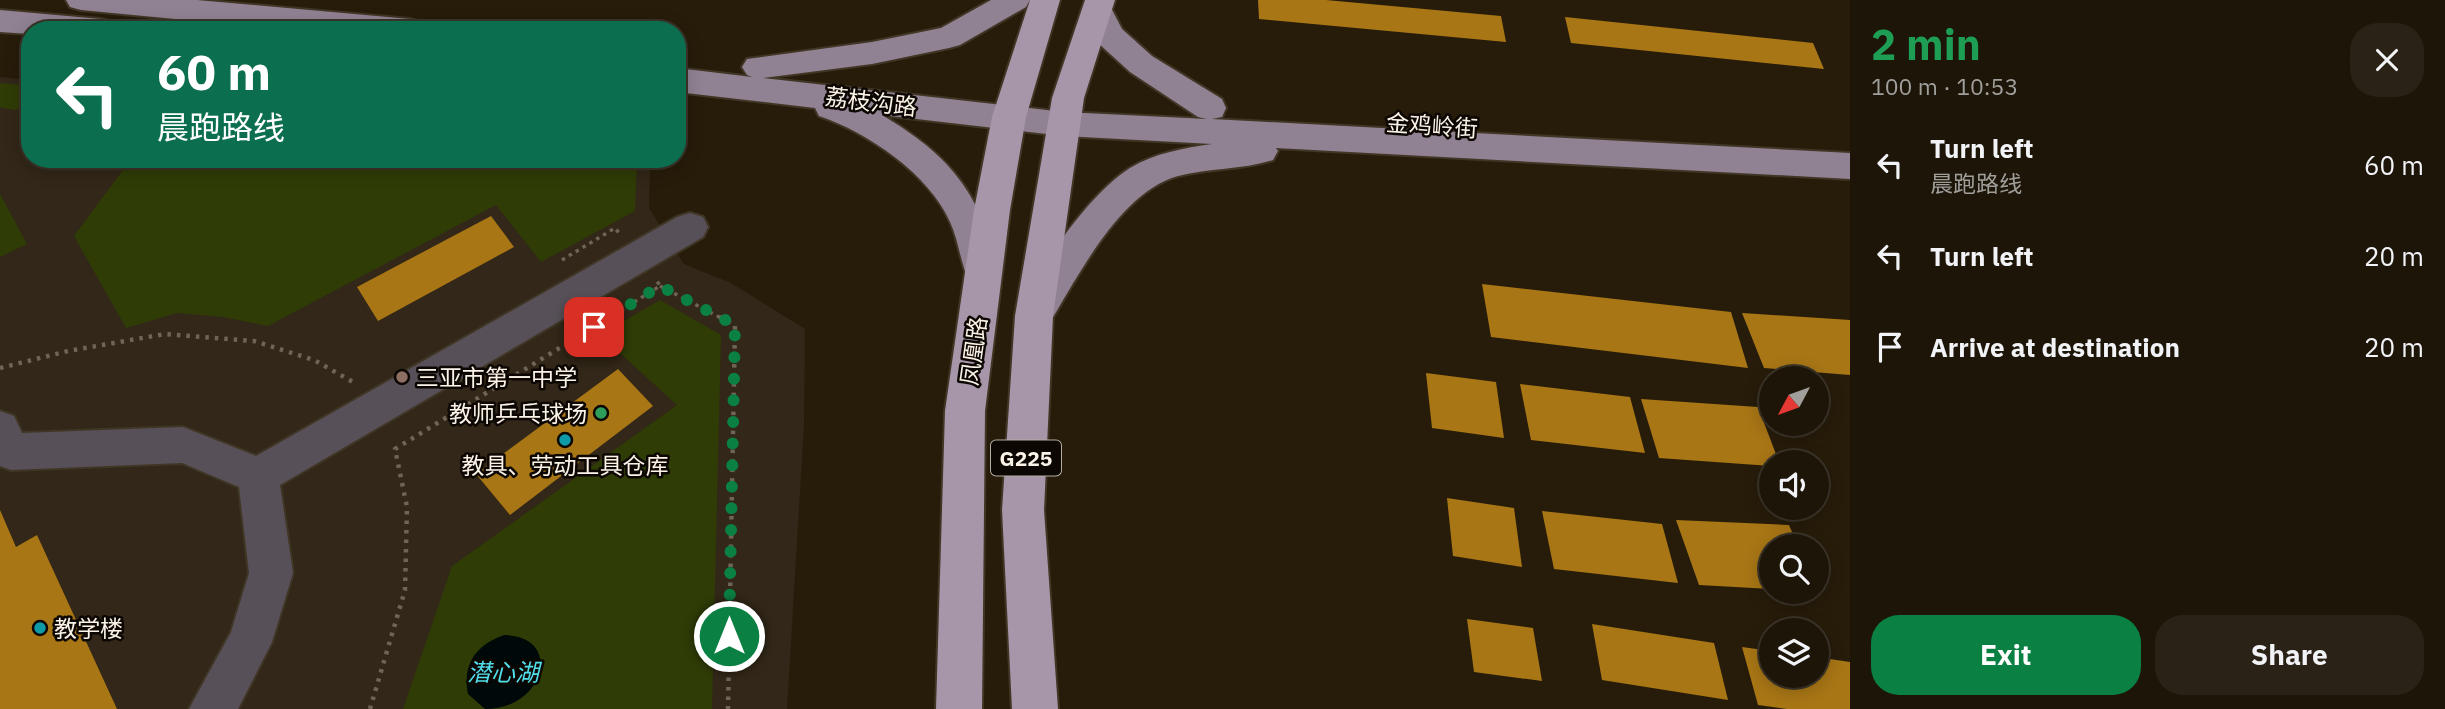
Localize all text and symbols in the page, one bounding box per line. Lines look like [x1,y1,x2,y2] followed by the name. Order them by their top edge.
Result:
[1871,17,1981,72] text: 2 min
[2350,23,2424,97] button: close
[157,40,271,103] text: 60 m
[42,49,133,140] icon: left
[1871,71,2018,101] text: 100 m · 10:53
[824,81,918,121] street label: 荔枝沟路
[157,106,285,148] text: 晨跑路线
[1385,107,1479,143] street label: 金鸡岭街
[1930,131,2033,165] text: Turn left
[1871,146,1909,184] icon: left
[2364,148,2424,182] text: 60 m
[1930,168,2022,198] text: 晨跑路线
[1871,237,1909,275] icon: left
[1930,239,2033,273] text: Turn left
[2364,239,2424,273] text: 20 m
[564,297,624,357] pin
[575,308,613,346] icon: arrive
[953,315,993,387] street label: 凤凰路
[1871,328,1909,366] icon: arrive
[1930,330,2180,364] text: Arrive at destination
[2364,330,2424,364] text: 20 m
[416,362,577,392] place label: 三亚市第一中学
[1759,366,1829,436] north arrow
[1759,366,1829,688] map controls
[394,369,410,385] marker: 三亚市第一中学
[449,398,587,428] place label: 教师乒乓球场
[593,405,609,421] marker: 教师乒乓球场
[557,432,573,448] marker: 教具、劳动工具仓库
[991,440,1061,476] road number: G225
[462,450,669,480] place label: 教具、劳动工具仓库
[1759,450,1829,520] button: sound
[1759,534,1829,604] button: search
[692,599,766,673] position arrow
[54,613,123,643] place label: 教学楼
[1871,615,2141,695] button: Exit
[2155,615,2424,695] button: Share
[1759,618,1829,688] button: layers
[32,620,48,636] marker: 教学楼
[467,656,543,688] water label: 潜心湖

